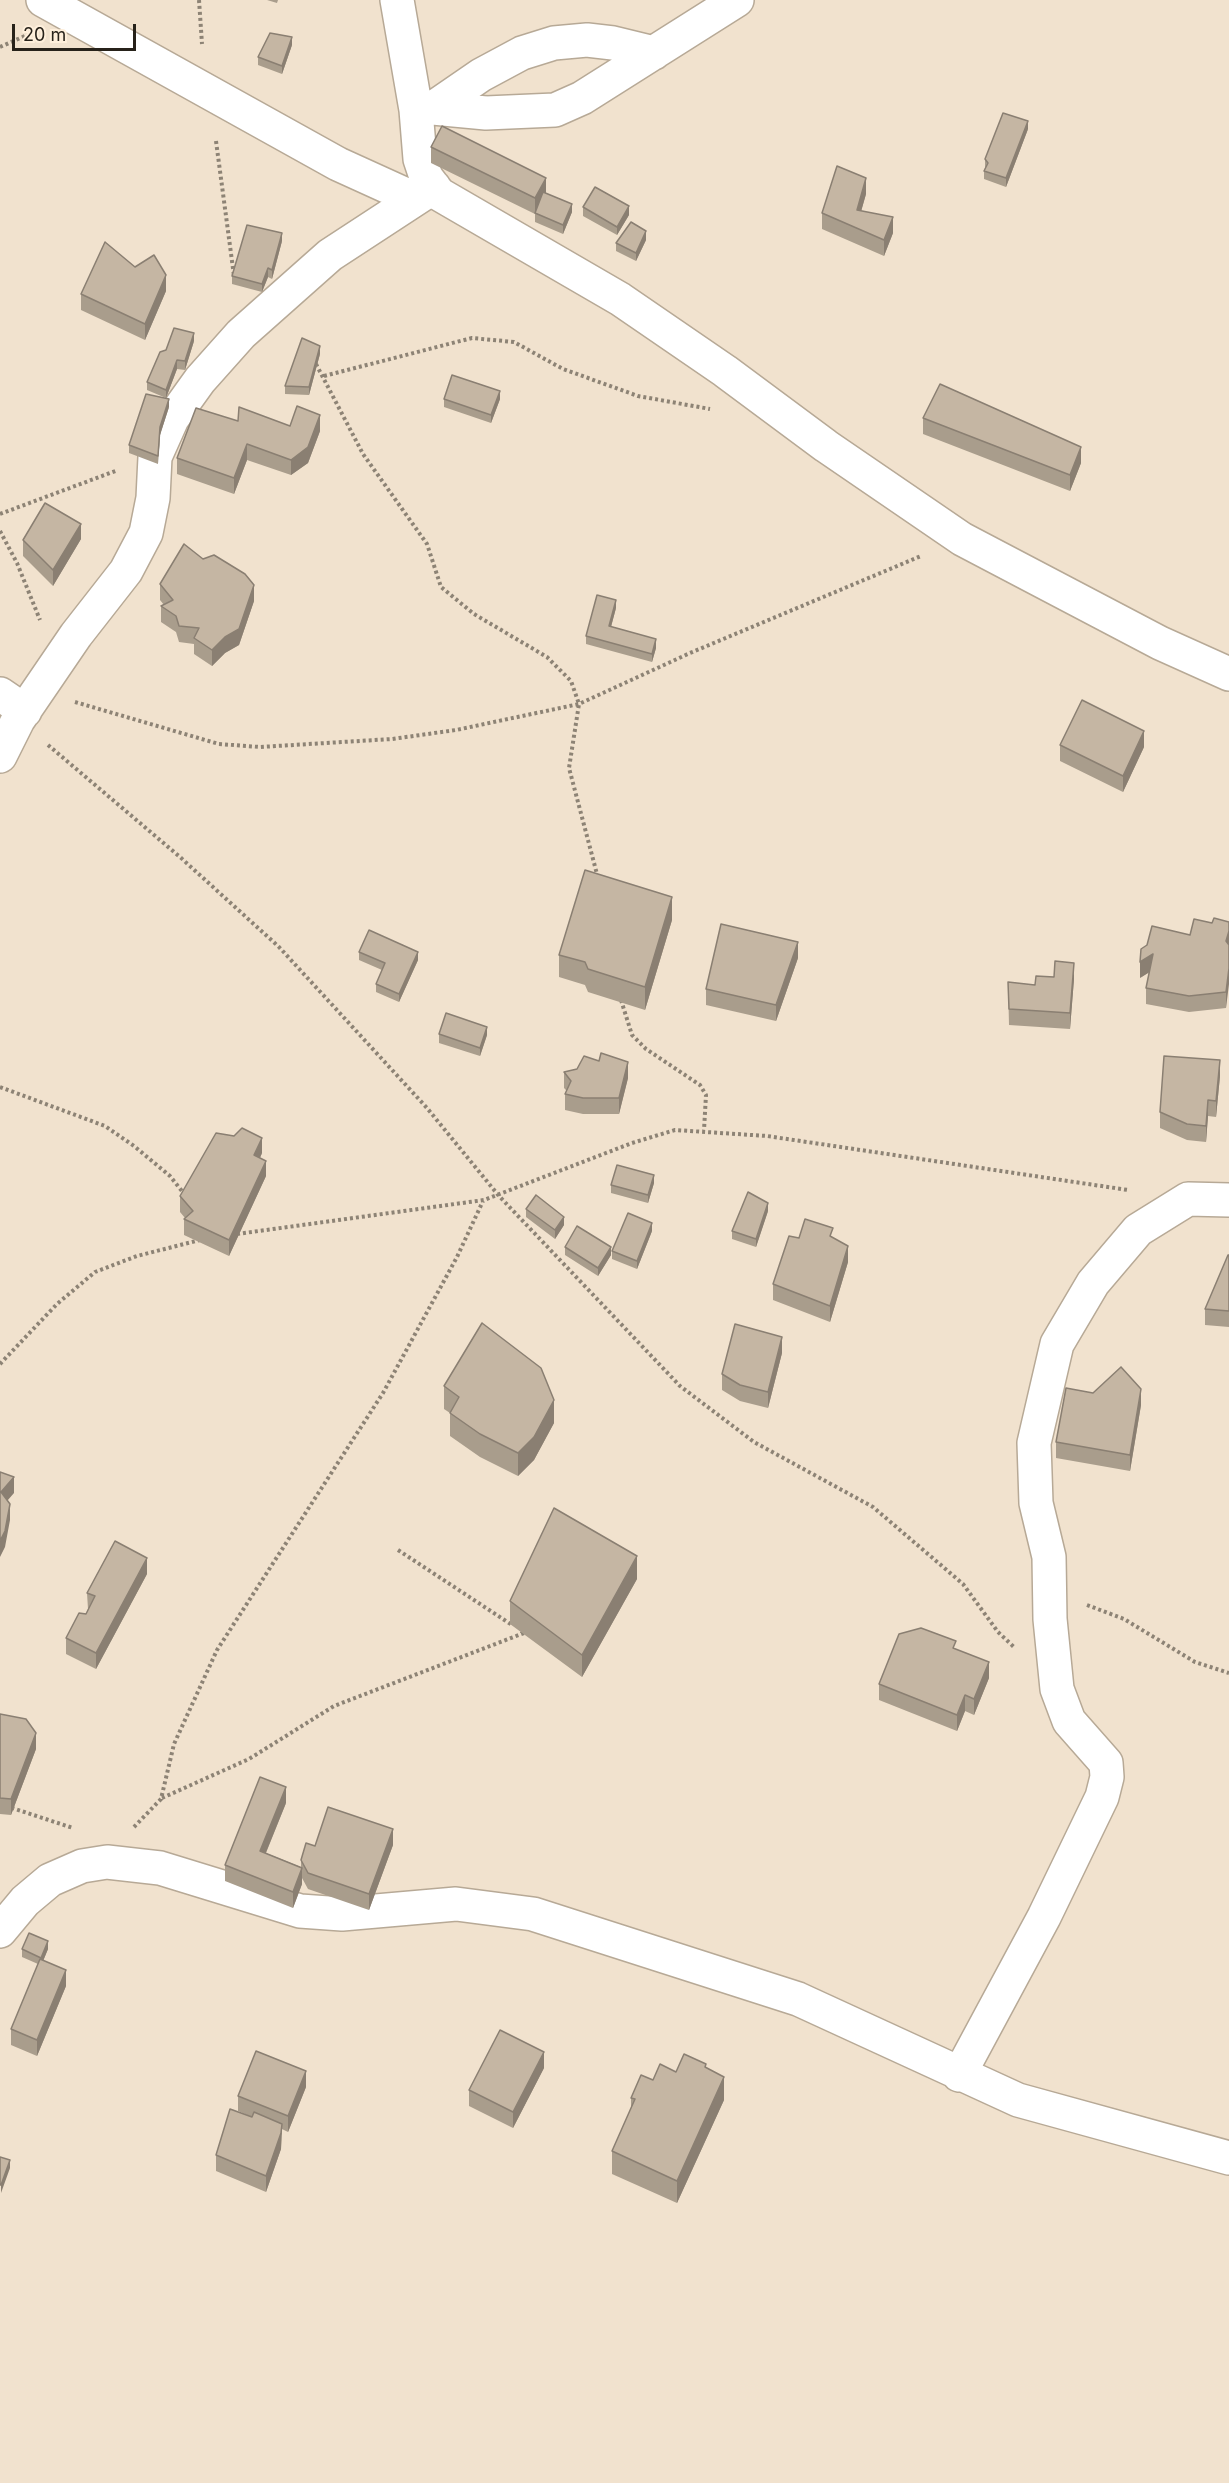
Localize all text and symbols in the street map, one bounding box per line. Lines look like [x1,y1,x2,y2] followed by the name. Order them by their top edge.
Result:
[15,12,140,50] scale bar
[23,24,66,45] text: 20 m

